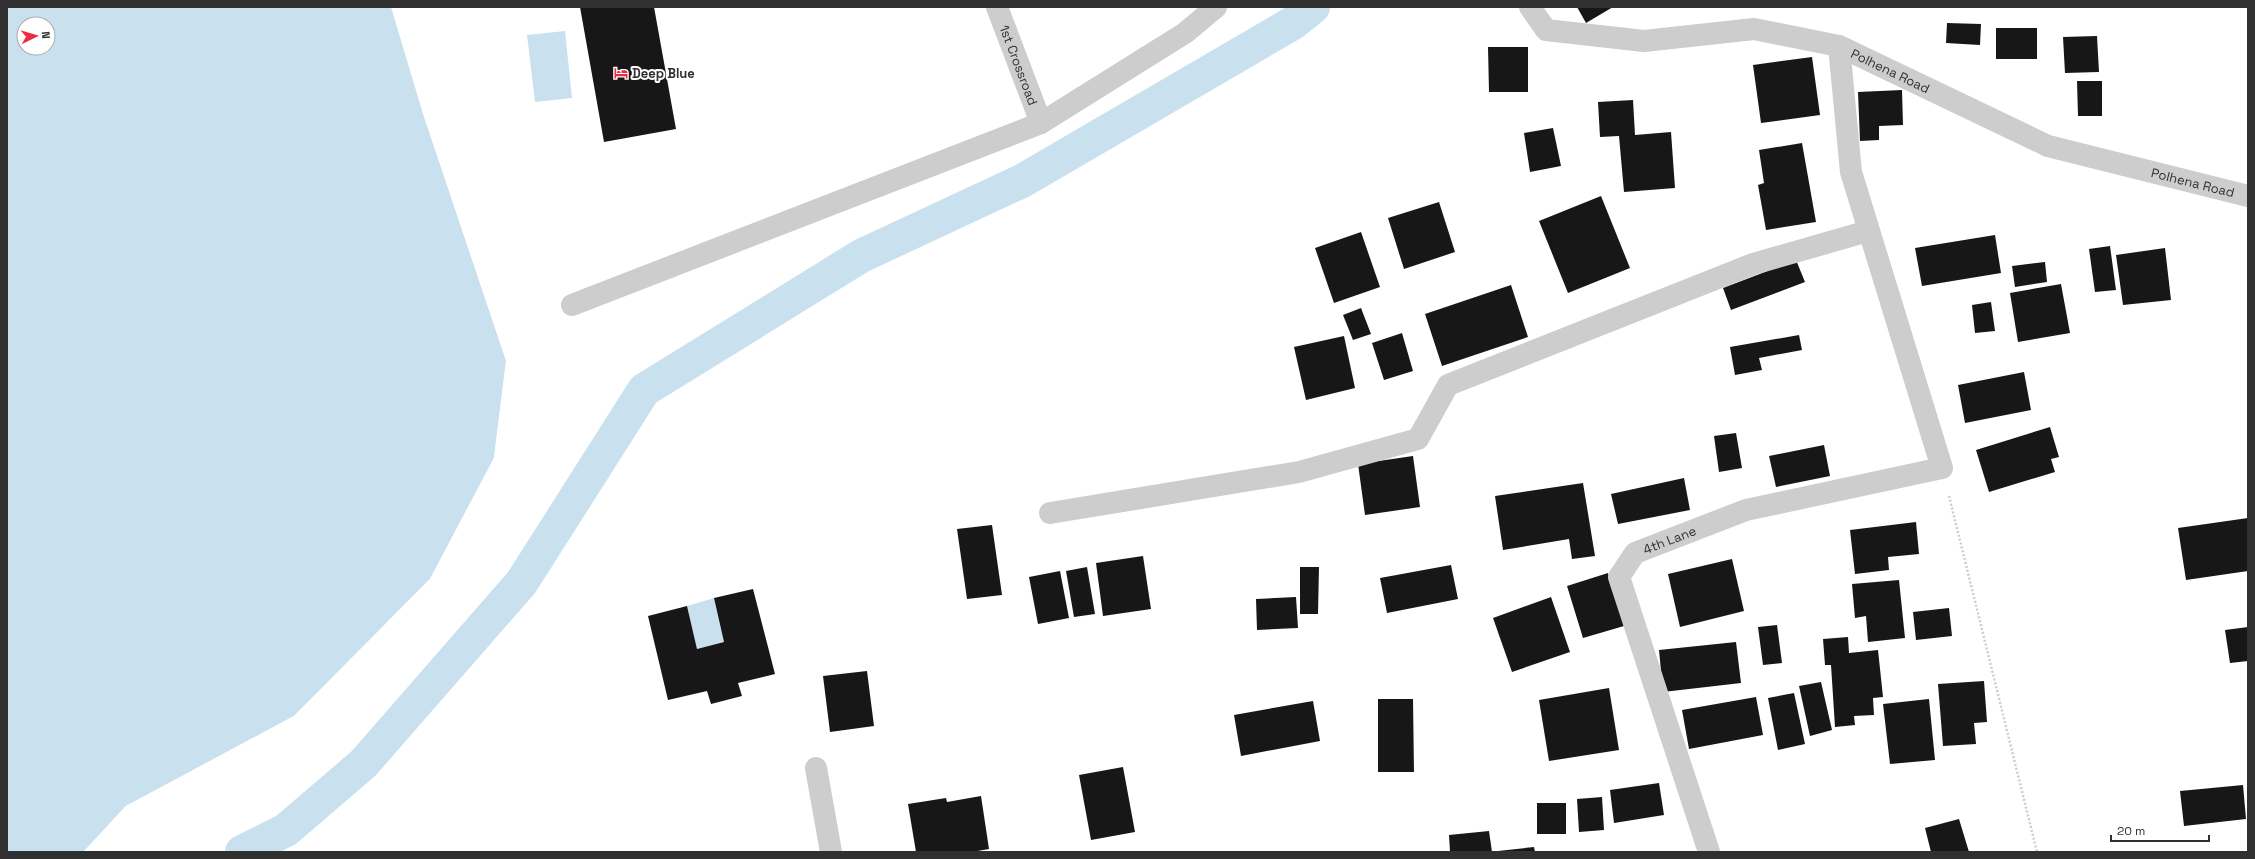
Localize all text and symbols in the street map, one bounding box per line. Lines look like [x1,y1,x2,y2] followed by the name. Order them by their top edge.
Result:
[16,16,56,56] north arrow
[996,22,1042,108] street label: 1st Crossroad
[39,31,53,39] text: N
[1848,45,1933,97] street label: Polhena Road
[613,65,629,81] hotel icon: Deep Blue
[632,65,695,82] place label: Deep Blue
[2149,164,2236,201] street label: Polhena Road
[1640,522,1698,558] street label: 4th Lane
[2111,817,2209,843] scale bar
[2117,823,2145,839] text: 20 m

